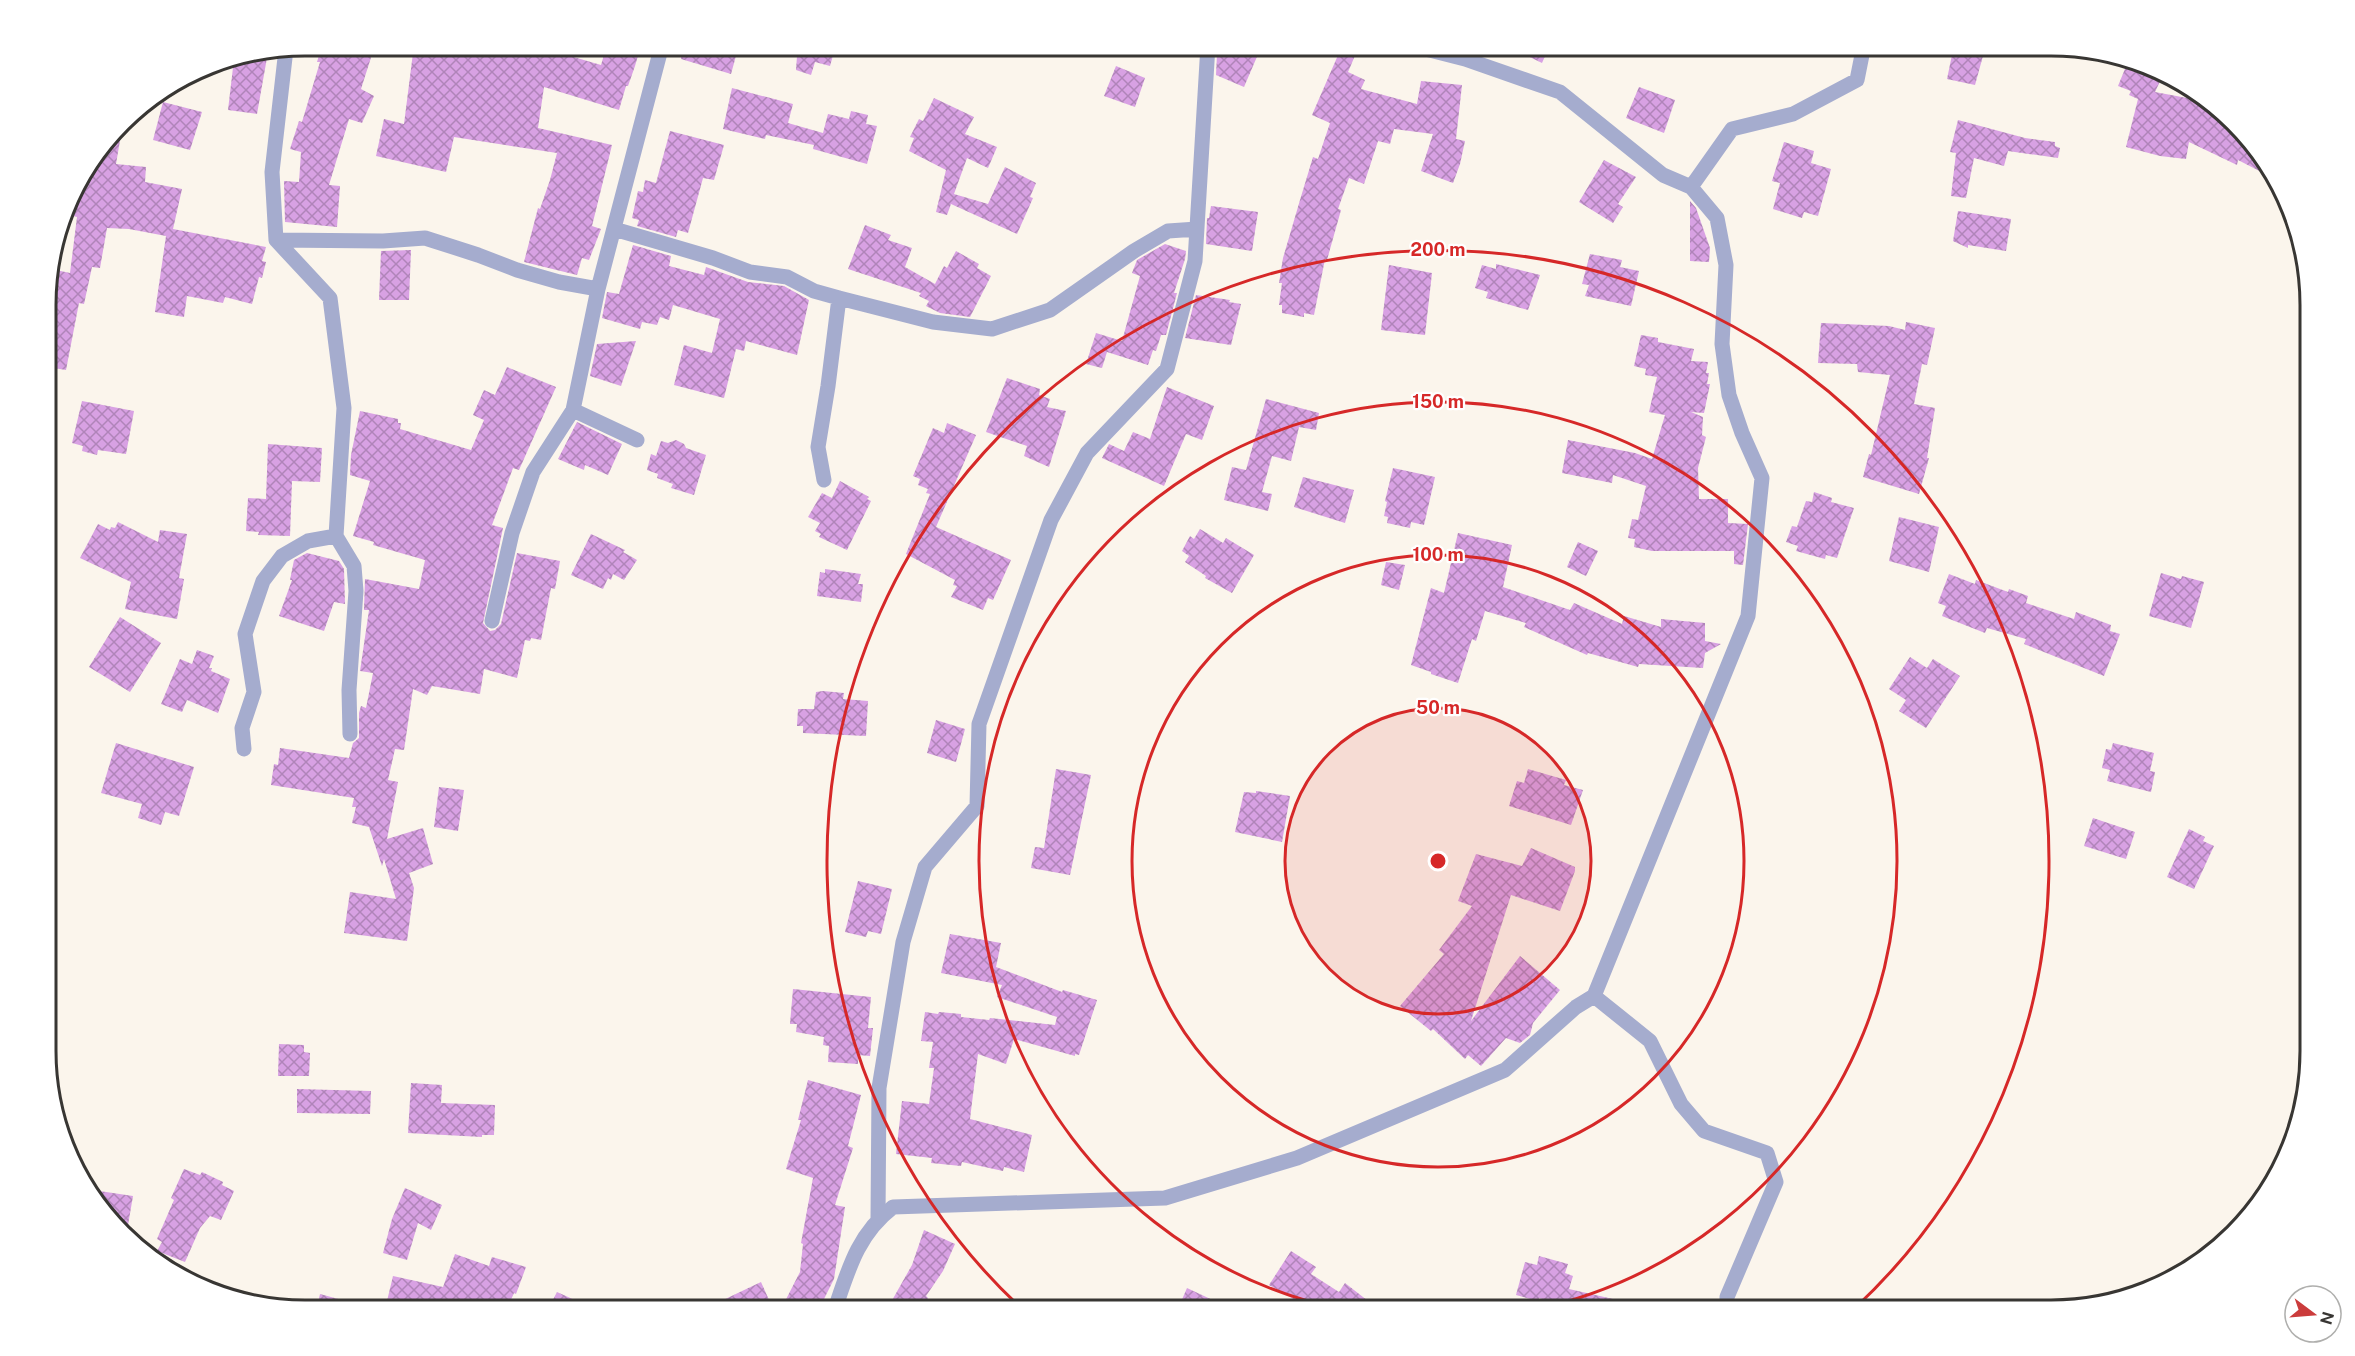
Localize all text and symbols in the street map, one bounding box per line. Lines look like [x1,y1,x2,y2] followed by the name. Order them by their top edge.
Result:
[1411,239,1465,260] text: 200 m
[1412,391,1464,412] text: 150 m
[1412,544,1464,565] text: 100 m
[1416,697,1460,718] text: 50 m
[1428,851,1448,871] centre of rings
[2283,1284,2343,1344] north arrow
[2316,1309,2338,1327] text: N

